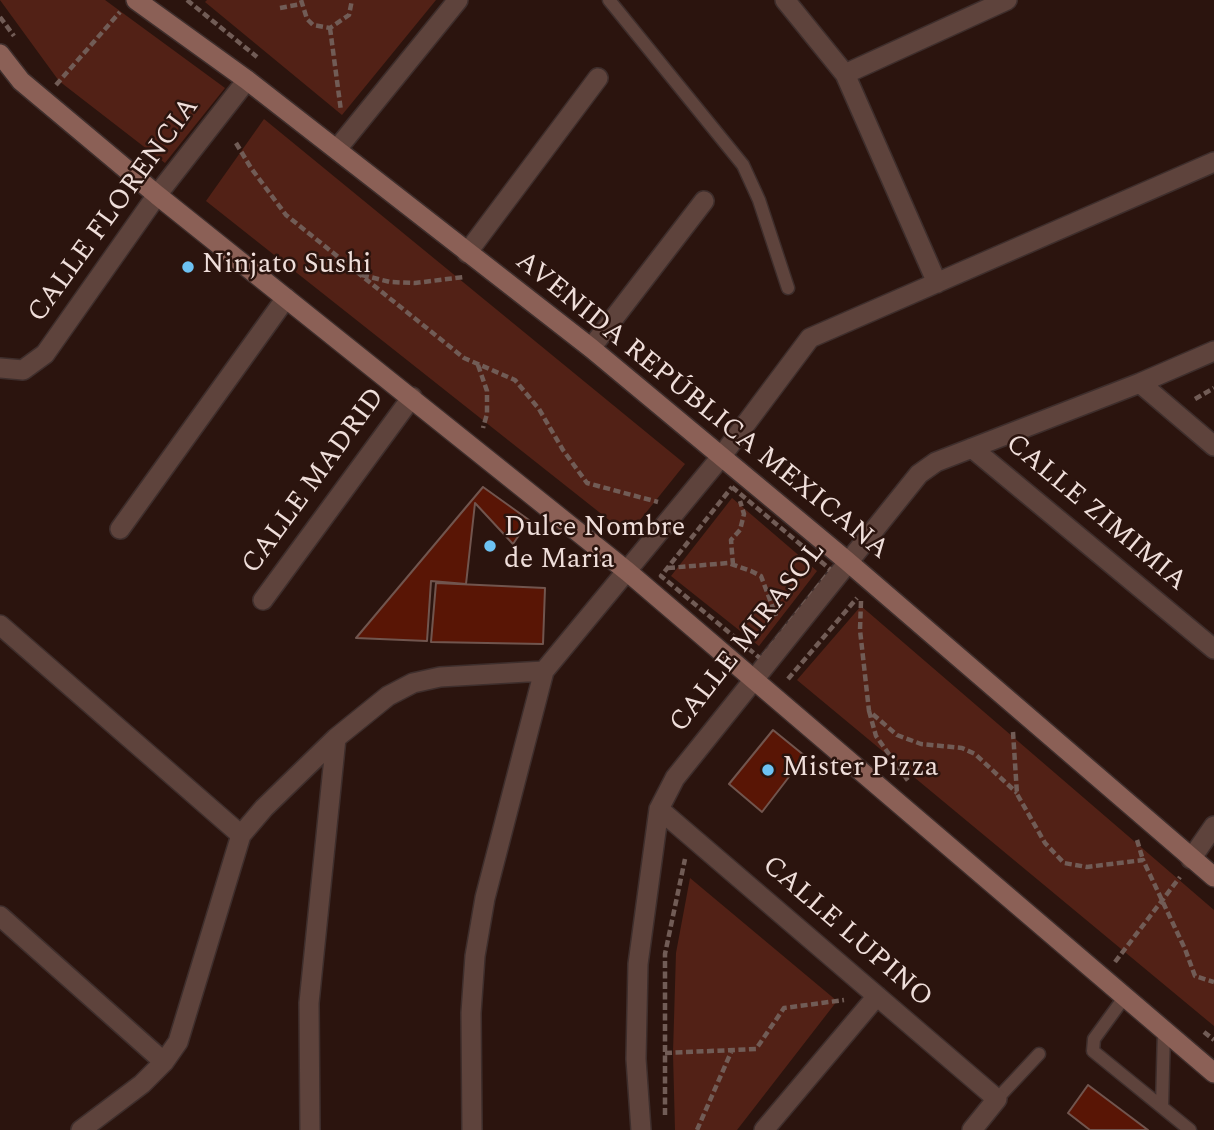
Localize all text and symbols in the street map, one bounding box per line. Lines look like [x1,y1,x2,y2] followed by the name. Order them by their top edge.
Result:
[22,92,208,330] street label: CALLE FLORENCIA
[507,246,895,568] street label: AVENIDA REPÚBLICA MEXICANA
[202,250,371,284] place label: Ninjato Sushi
[180,259,196,275] marker: Ninjato Sushi
[236,383,394,581] street label: CALLE MADRID
[997,428,1193,600] street label: CALLE ZIMIMIA
[504,513,685,579] place label: Dulce Nombre de Maria
[664,536,834,740] street label: CALLE MIRASOL
[482,538,498,554] marker: Dulce Nombre de Maria
[782,753,938,787] place label: Mister Pizza
[760,762,776,778] marker: Mister Pizza
[754,850,938,1016] street label: CALLE LUPINO

